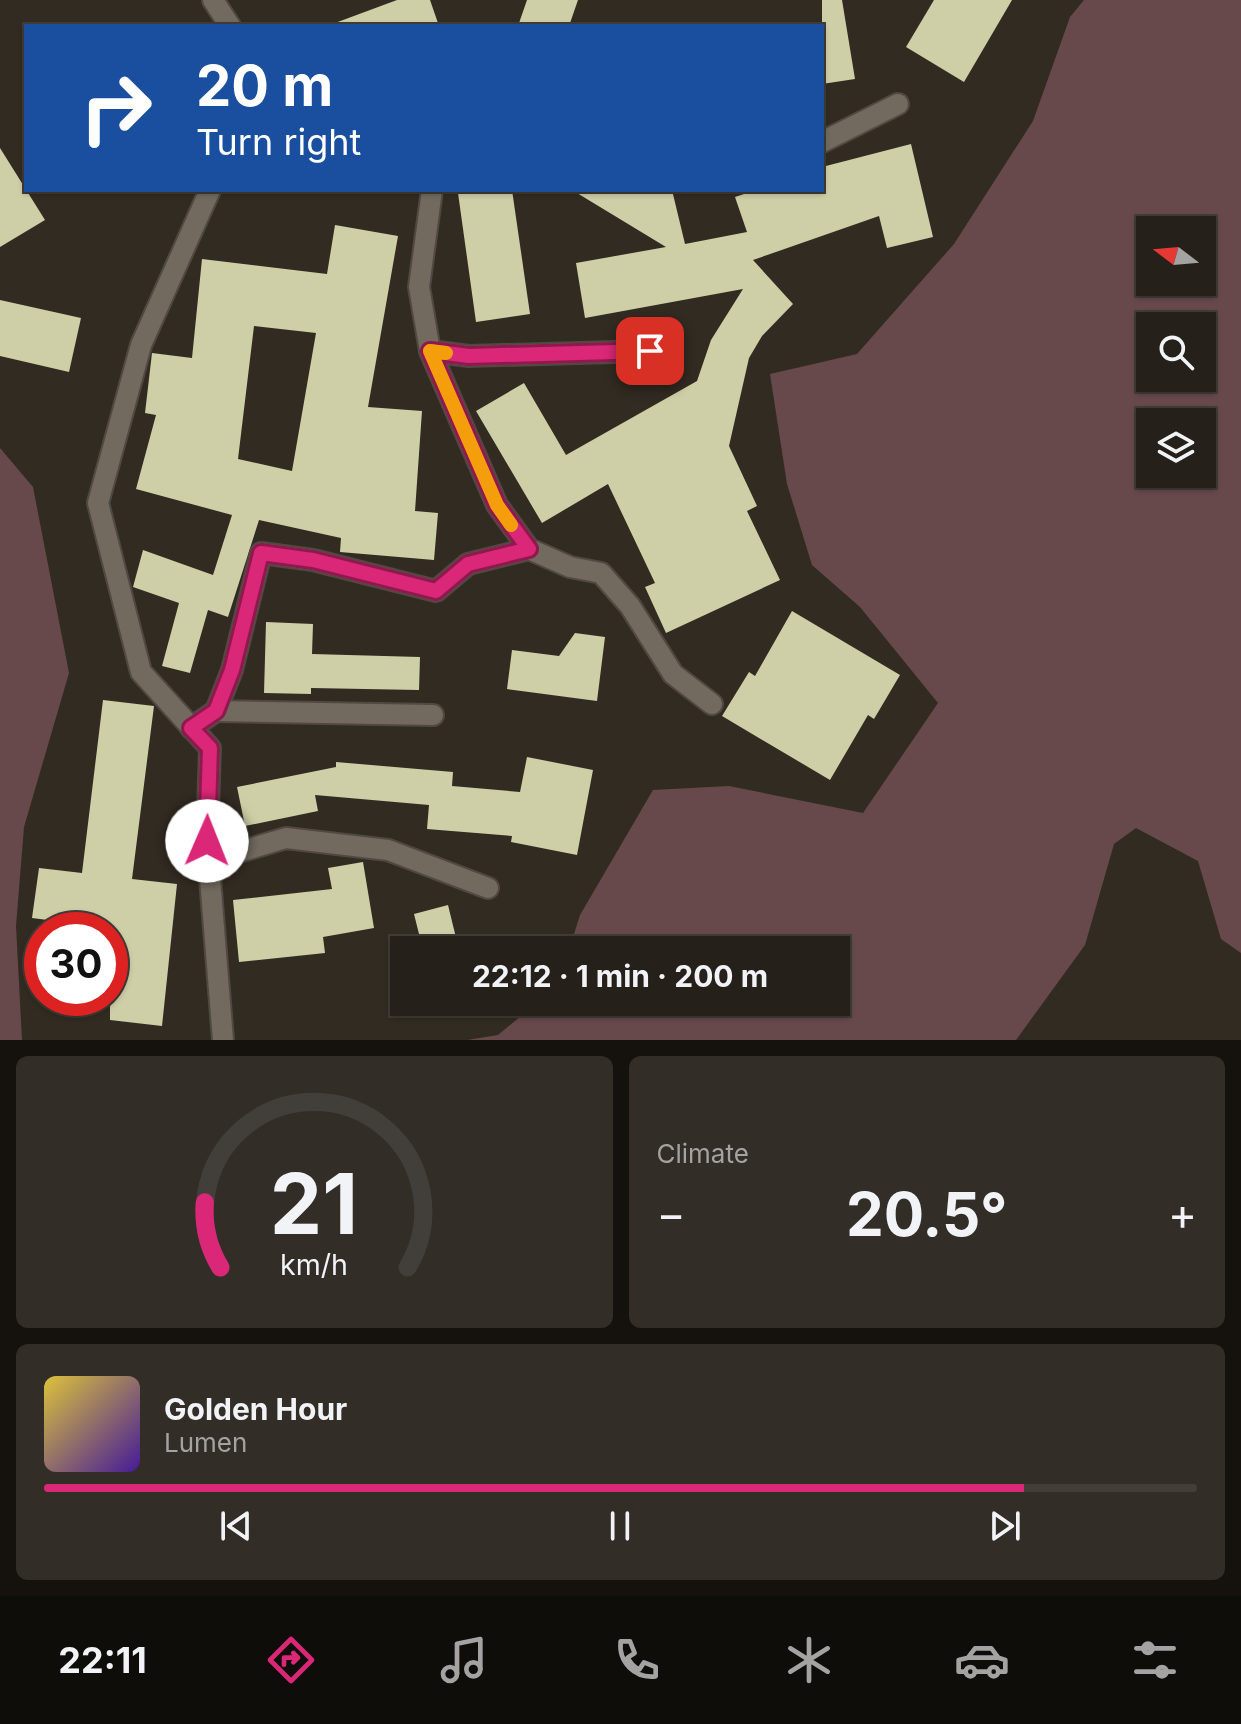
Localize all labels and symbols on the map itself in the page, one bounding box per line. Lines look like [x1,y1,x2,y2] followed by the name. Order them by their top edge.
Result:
[1136,216,1216,296] north arrow
[616,317,684,385] pin
[165,799,249,883] position arrow
[24,912,128,1016] speed limit sign: 30

